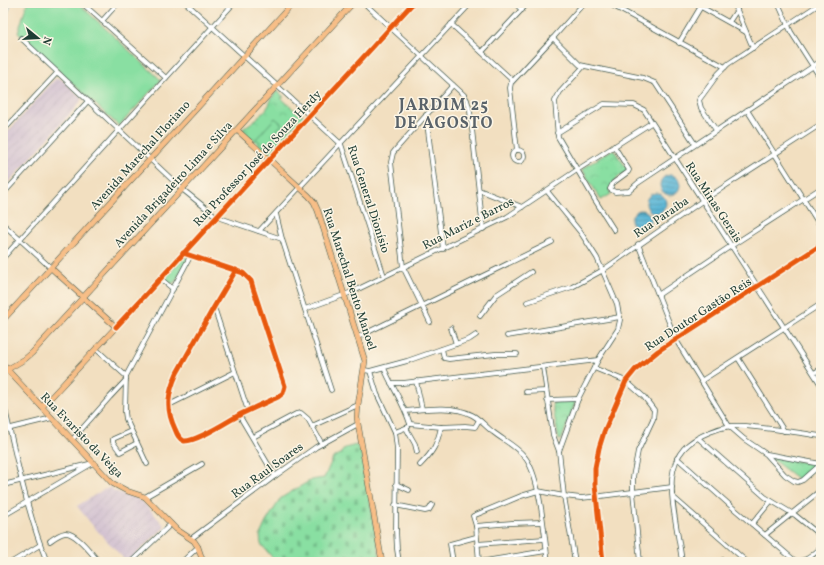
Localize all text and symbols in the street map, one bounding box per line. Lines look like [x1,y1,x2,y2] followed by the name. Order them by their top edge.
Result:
[18,18,58,58] north arrow
[38,35,54,47] text: N
[190,87,326,230] street label: Rua Professor José de Souza Herdy
[395,95,493,135] district label: JARDIM 25 DE AGOSTO
[87,97,194,214] street label: Avenida Marechal Floriano
[111,118,237,251] street label: Avenida Brigadeiro Lima e Silva
[343,143,393,255] street label: Rua General Dionísio
[681,159,745,246] street label: Rua Minas Gerais
[631,193,692,242] street label: Rua Paraíba
[420,194,517,254] street label: Rua Mariz e Barros
[318,206,380,353] street label: Rua Marechal Bento Manoel
[642,274,755,355] street label: Rua Doutor Gastão Reis
[36,390,126,482] street label: Rua Evaristo da Veiga
[228,439,307,502] street label: Rua Raul Soares

